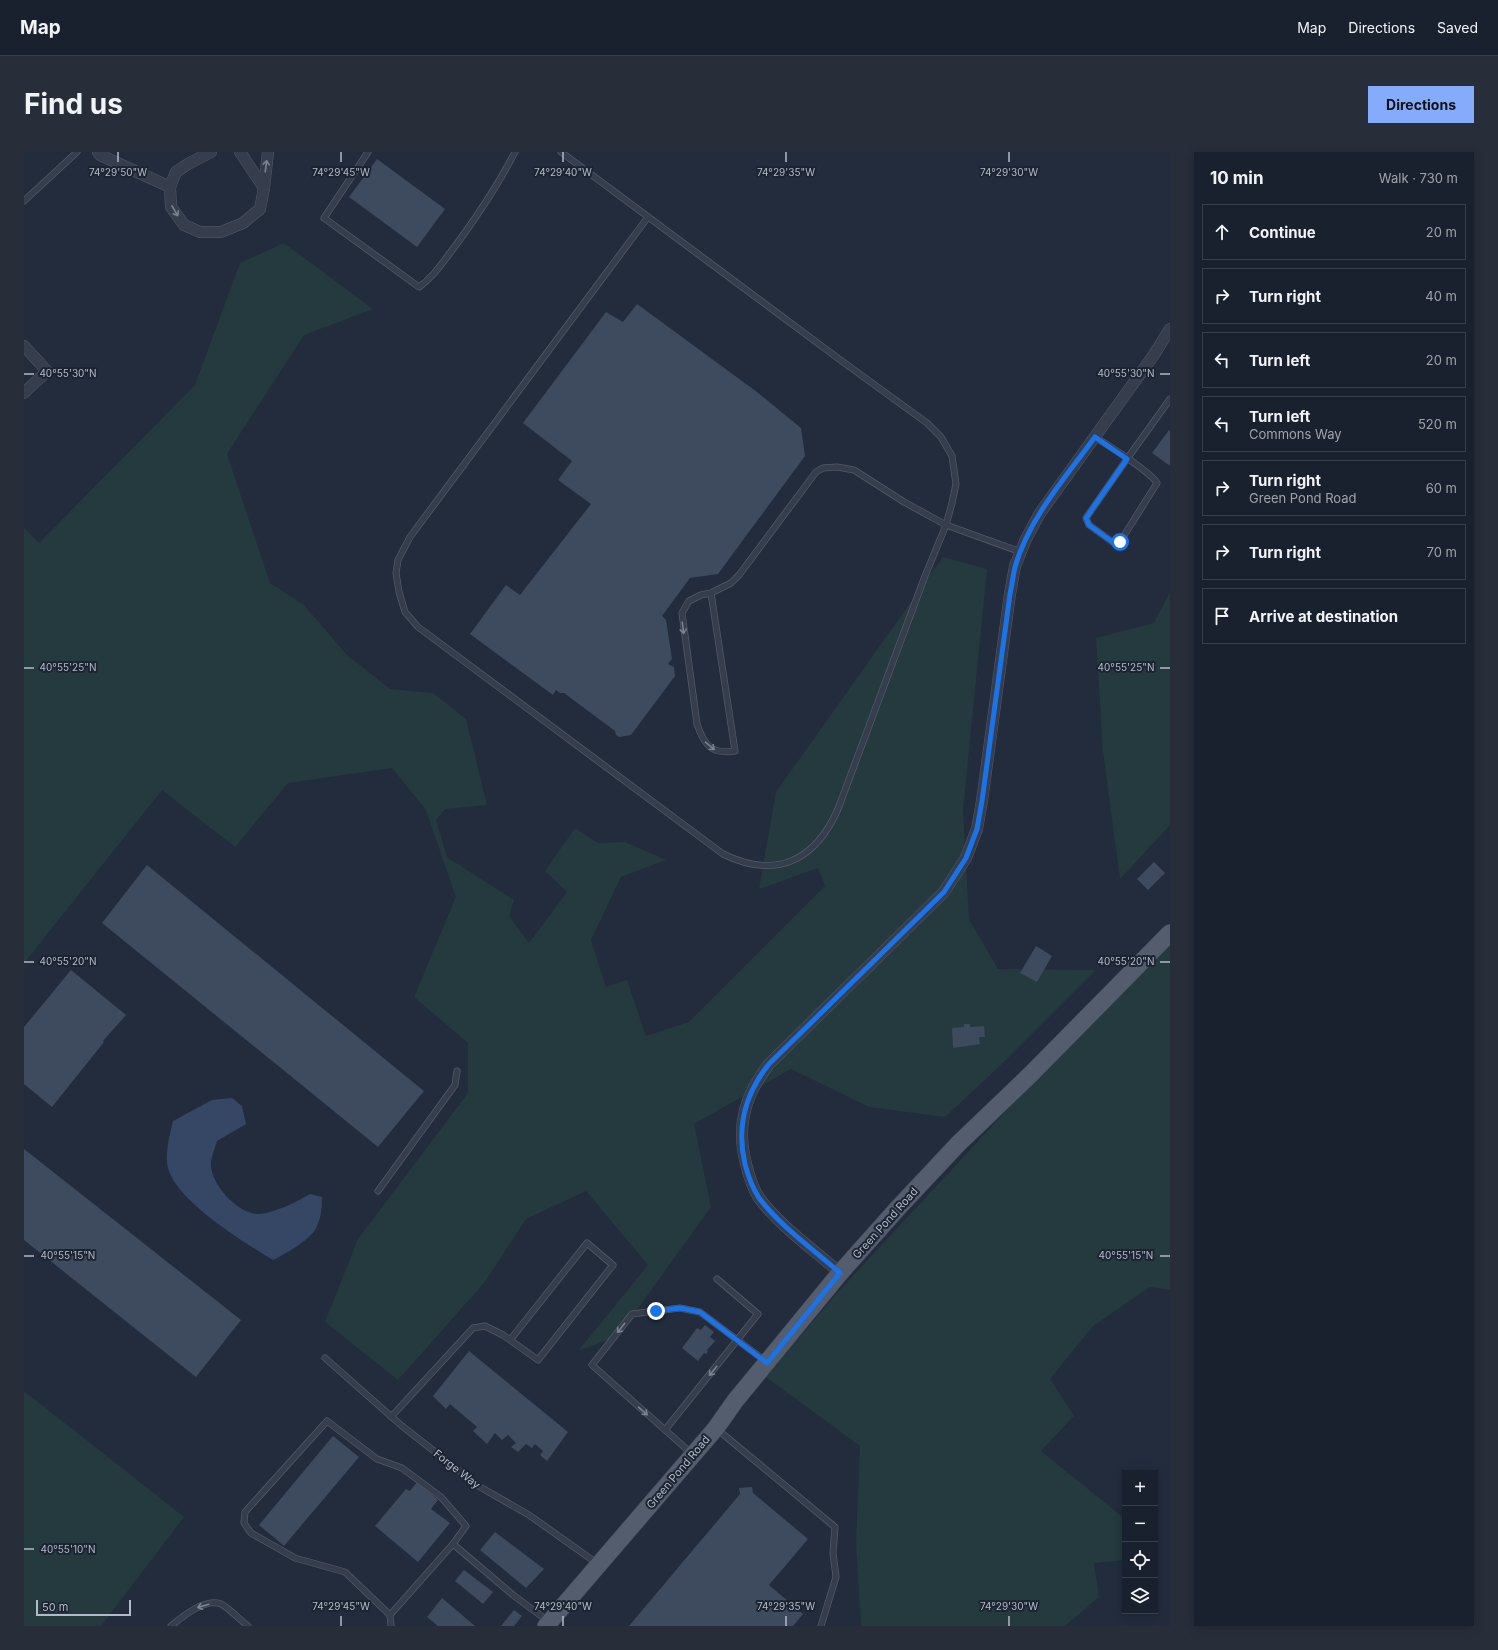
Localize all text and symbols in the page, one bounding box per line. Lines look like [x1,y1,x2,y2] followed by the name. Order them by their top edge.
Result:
[20,16,61,39] text: Map
[1297,19,1326,36] text: Map
[1348,19,1415,36] text: Directions
[1437,19,1478,36] text: Saved
[1368,86,1474,123] button: Directions
[24,87,123,121] text: Find us
[262,160,269,173] one-way arrow
[89,166,147,178] text: 74°29'50"W
[312,166,370,178] text: 74°29'45"W
[534,166,592,178] text: 74°29'40"W
[757,166,815,178] text: 74°29'35"W
[980,166,1038,178] text: 74°29'30"W
[1210,168,1264,188] text: 10 min
[1379,170,1458,186] text: Walk · 730 m
[170,205,179,216] one-way arrow
[1211,221,1233,243] icon: ahead
[1249,223,1316,242] text: Continue
[1426,224,1457,240] text: 20 m
[1211,285,1233,307] icon: right
[1249,287,1321,306] text: Turn right
[1425,288,1457,304] text: 40 m
[1211,349,1233,371] icon: left
[1249,351,1310,370] text: Turn left
[1426,352,1457,368] text: 20 m
[39,367,97,379] text: 40°55'30"N
[1097,367,1155,379] text: 40°55'30"N
[1249,407,1310,426] text: Turn left
[1211,413,1233,435] icon: left
[1418,416,1457,432] text: 520 m
[1249,426,1342,442] text: Commons Way
[1249,471,1321,490] text: Turn right
[1211,477,1233,499] icon: right
[1426,480,1457,496] text: 60 m
[1249,490,1357,506] text: Green Pond Road
[1111,533,1129,551] route start
[1211,541,1233,563] icon: right
[1249,543,1321,562] text: Turn right
[1427,544,1457,560] text: 70 m
[1211,605,1233,627] icon: arrive
[1249,607,1398,626] text: Arrive at destination
[680,622,687,635] one-way arrow
[40,661,96,673] text: 40°55'25"N
[1098,661,1154,673] text: 40°55'25"N
[705,742,716,751] one-way arrow
[39,955,97,967] text: 40°55'20"N
[1097,955,1155,967] text: 40°55'20"N
[849,1184,921,1262] street label: Green Pond Road
[41,1249,95,1261] text: 40°55'15"N
[1099,1249,1153,1261] text: 40°55'15"N
[647,1302,665,1320] route end
[617,1323,625,1334] one-way arrow
[709,1365,718,1376] one-way arrow
[638,1406,648,1415] one-way arrow
[643,1433,713,1511] street label: Green Pond Road
[431,1446,483,1492] street label: Forge Way
[1122,1470,1158,1614] map controls
[1122,1470,1158,1506] button: +
[1122,1506,1158,1542] button: −
[1122,1542,1158,1578] button: locate
[40,1543,96,1555] text: 40°55'10"N
[1122,1578,1158,1614] button: layers
[36,1598,131,1617] scale bar
[42,1600,68,1614] text: 50 m
[312,1600,370,1612] text: 74°29'45"W
[534,1600,592,1612] text: 74°29'40"W
[757,1600,815,1612] text: 74°29'35"W
[980,1600,1038,1612] text: 74°29'30"W
[197,1603,210,1610] one-way arrow

